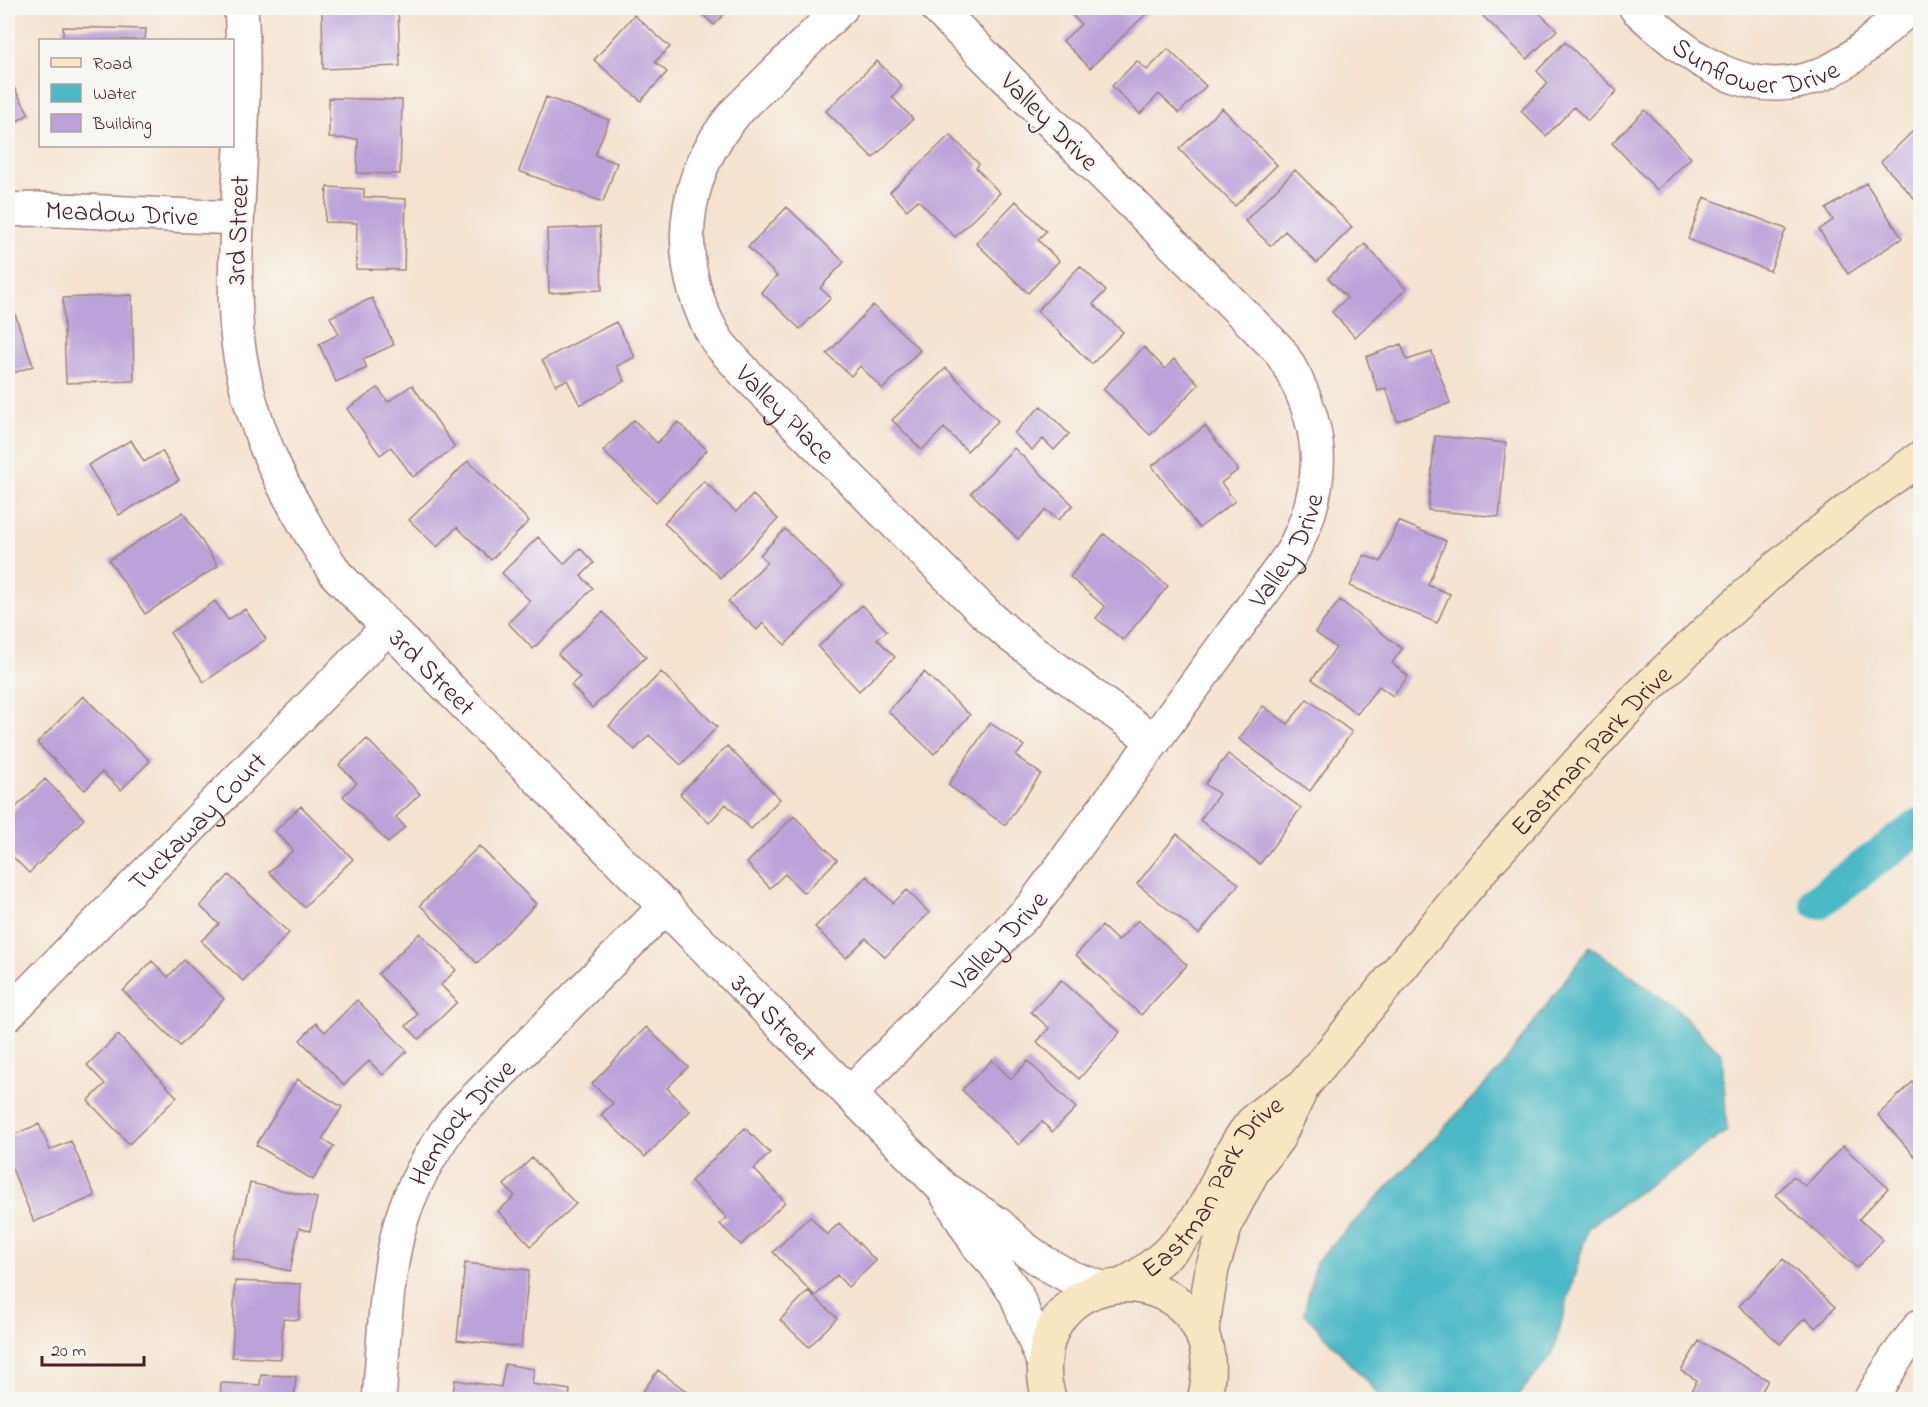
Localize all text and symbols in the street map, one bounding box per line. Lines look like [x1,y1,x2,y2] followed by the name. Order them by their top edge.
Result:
[1662,29,1848,106] street label: Sunflower Drive
[39,39,234,147] legend
[93,52,132,78] text: Road
[989,64,1107,182] street label: Valley Drive
[93,82,137,108] text: Water
[92,112,152,139] text: Building
[218,175,261,285] street label: 3rd Street
[44,192,200,238] street label: Meadow Drive
[724,356,843,475] street label: Valley Place
[1240,489,1336,618] street label: Valley Drive
[379,621,483,726] street label: 3rd Street
[1503,657,1683,846] street label: Eastman Park Drive
[121,744,277,902] street label: Tuckaway Court
[942,883,1060,1002] street label: Valley Drive
[720,967,825,1072] street label: 3rd Street
[400,1051,527,1193] street label: Hemlock Drive
[1134,1086,1293,1289] street label: Eastman Park Drive
[42,1329,144,1367] scale bar
[51,1339,86,1365] text: 20 m

